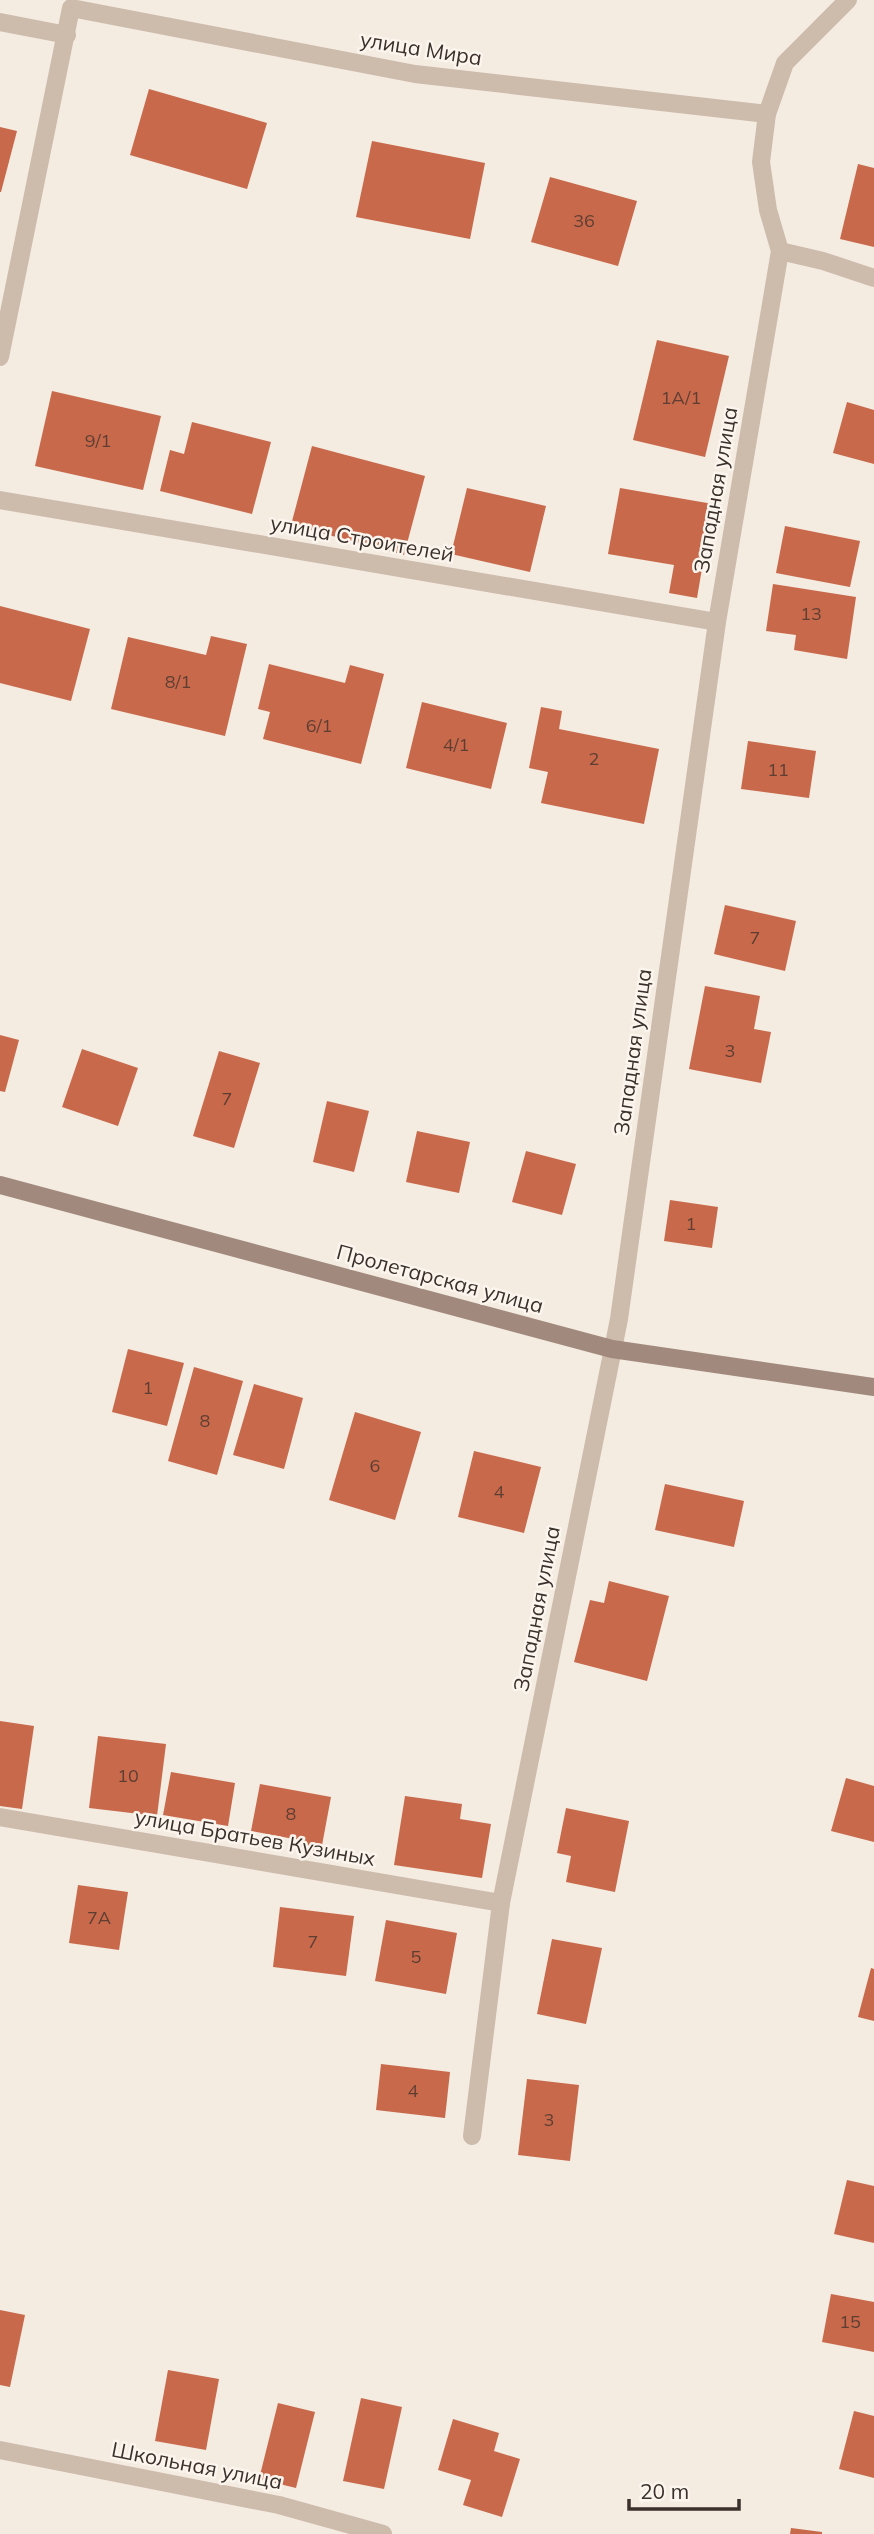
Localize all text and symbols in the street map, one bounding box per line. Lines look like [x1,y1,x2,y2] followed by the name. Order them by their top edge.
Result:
[358,26,484,70] street label: улица Мира
[573,209,595,232] house number: 36
[661,386,701,409] house number: 1А/1
[688,405,742,575] street label: Западная улица
[85,429,111,452] house number: 9/1
[268,509,456,567] street label: улица Строителей
[800,602,822,625] house number: 13
[165,670,191,693] house number: 8/1
[306,714,332,737] house number: 6/1
[443,733,469,756] house number: 4/1
[589,747,599,770] house number: 2
[767,758,789,781] house number: 11
[750,926,760,949] house number: 7
[607,967,657,1137] street label: Западная улица
[725,1039,735,1062] house number: 3
[222,1087,232,1110] house number: 7
[686,1212,696,1235] house number: 1
[334,1238,546,1318] street label: Пролетарская улица
[143,1376,153,1399] house number: 1
[200,1409,210,1432] house number: 8
[370,1454,380,1477] house number: 6
[494,1480,505,1503] house number: 4
[507,1524,565,1694] street label: Западная улица
[117,1764,139,1787] house number: 10
[286,1802,296,1825] house number: 8
[133,1803,378,1871] street label: улица Братьев Кузиных
[87,1906,111,1929] house number: 7А
[308,1930,318,1953] house number: 7
[411,1945,422,1968] house number: 5
[408,2079,419,2102] house number: 4
[544,2108,554,2131] house number: 3
[839,2310,861,2333] house number: 15
[110,2436,285,2494] street label: Школьная улица
[629,2468,739,2512] scale bar
[640,2478,689,2504] text: 20 m

